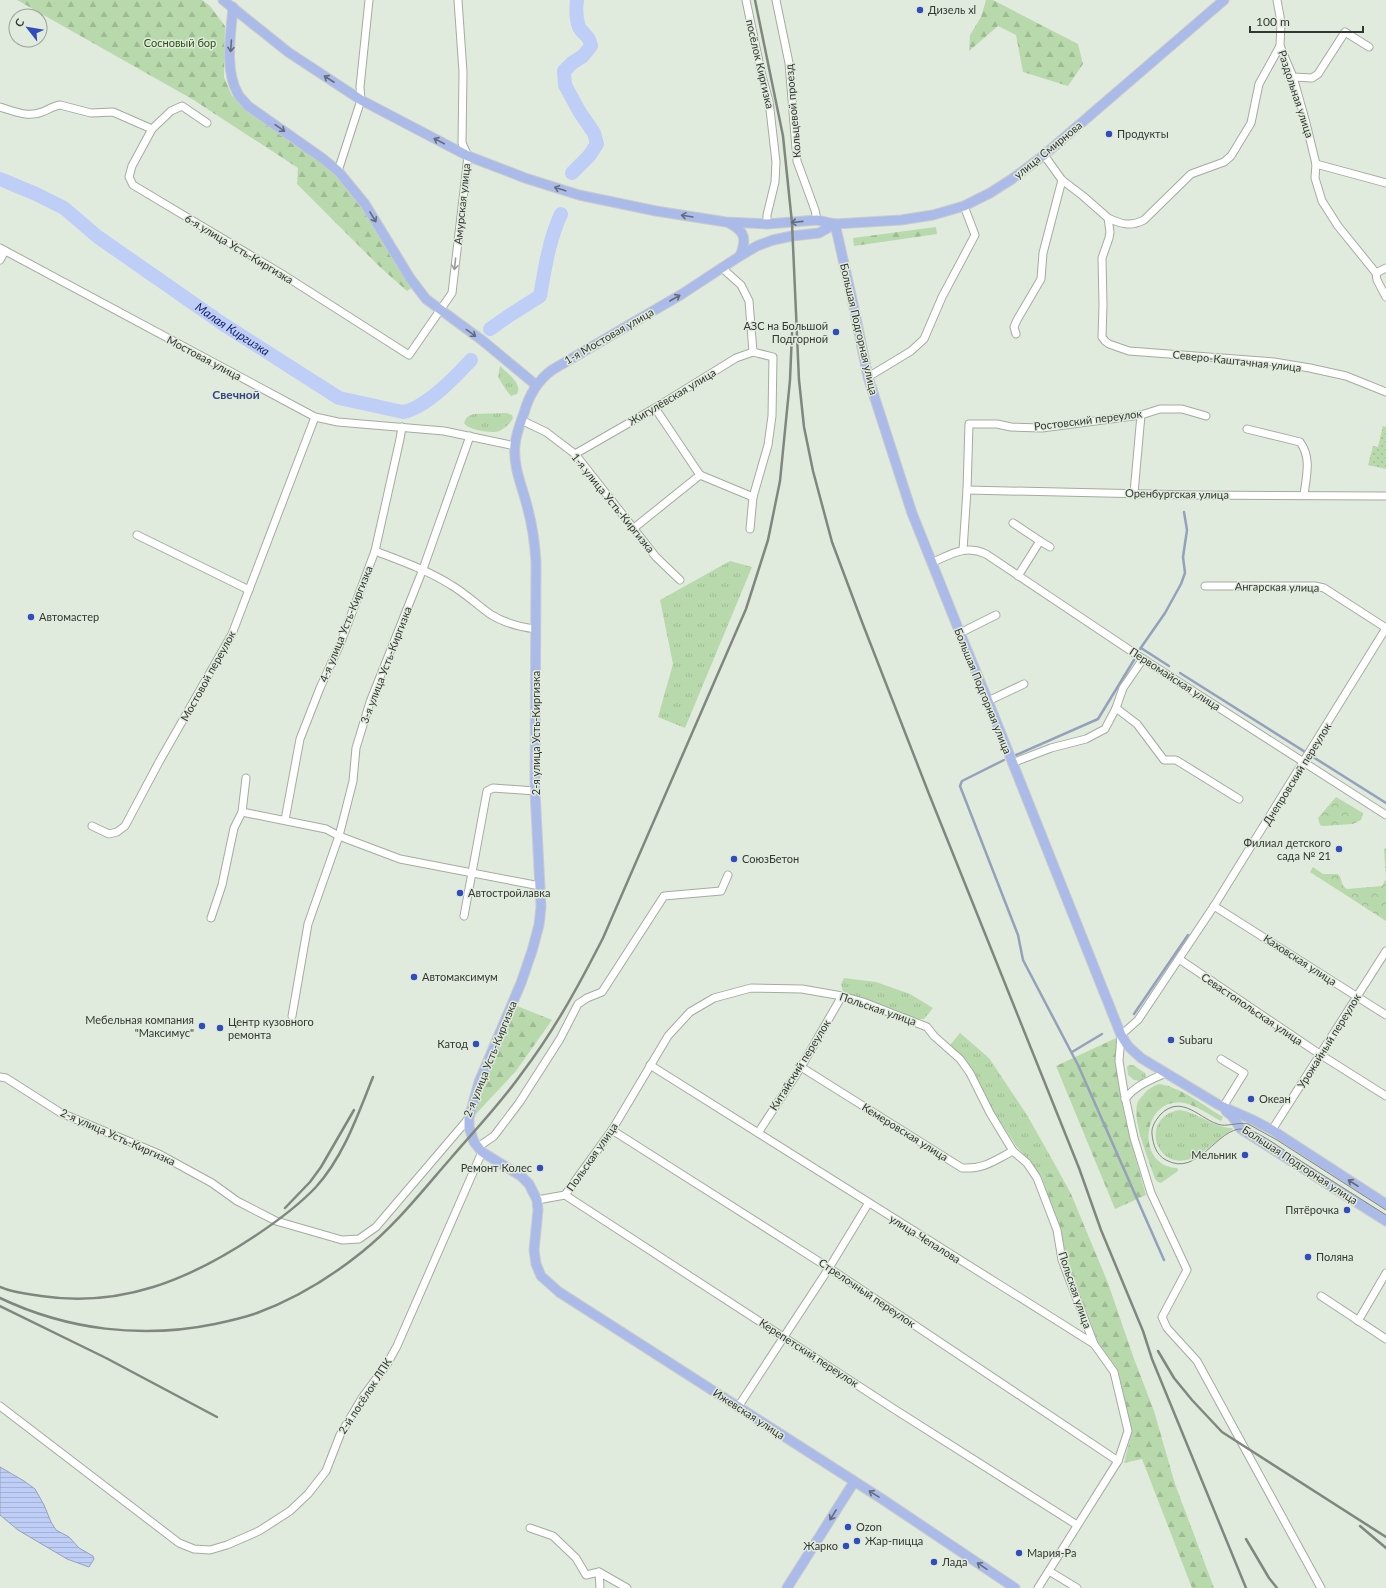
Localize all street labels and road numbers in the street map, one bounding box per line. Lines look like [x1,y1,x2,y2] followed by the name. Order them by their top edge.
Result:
[744,18,777,110] street label: посёлок Киргизка
[1276,48,1317,139] street label: Раздольная улица
[782,63,803,158] street label: Кольцевой проезд
[1011,118,1084,181] street label: улица Смирнова
[451,163,472,245] street label: Амурская улица
[183,211,296,286] street label: 6-я улица Усть-Киргизка
[838,262,881,396] street label: Большая Подгорная улица
[562,305,656,366] street label: 1-я Мостовая улица
[165,332,244,383] street label: Мостовая улица
[1172,347,1302,374] street label: Северо-Каштачная улица
[626,365,718,428] street label: Жигулёвская улица
[1033,406,1143,433] street label: Ростовский переулок
[569,450,658,555] street label: 1-я улица Усть-Киргизка
[1125,486,1229,501] street label: Оренбургская улица
[316,564,375,684] street label: 4-я улица Усть-Киргизка
[1235,579,1319,594] street label: Ангарская улица
[357,604,414,725] street label: 3-я улица Усть-Киргизка
[952,626,1015,756] street label: Большая Подгорная улица
[177,628,238,723] street label: Мостовой переулок
[1127,644,1223,713] street label: Первомайская улица
[529,671,542,795] street label: 2-я улица Усть-Киргизка
[1260,720,1334,827] street label: Днепровский переулок
[1261,931,1339,988] street label: Каховская улица
[1199,970,1305,1047] street label: Севастопольская улица
[838,989,918,1028] street label: Польская улица
[1294,991,1363,1091] street label: Урожайный переулок
[460,999,519,1119] street label: 2-я улица Усть-Киргизка
[766,1017,833,1113] street label: Китайский переулок
[860,1100,951,1163] street label: Кемеровская улица
[59,1105,178,1168] street label: 2-я улица Усть-Киргизка
[563,1120,620,1193] street label: Польская улица
[1240,1122,1360,1207] street label: Большая Подгорная улица
[887,1212,963,1266] street label: улица Чепалова
[1056,1250,1095,1330] street label: Польская улица
[817,1255,918,1330] street label: Стрелочный переулок
[757,1316,862,1390] street label: Керепетский переулок
[335,1355,394,1436] street label: 2-й посёлок ЛПК
[711,1386,788,1442] street label: Ижевская улица

